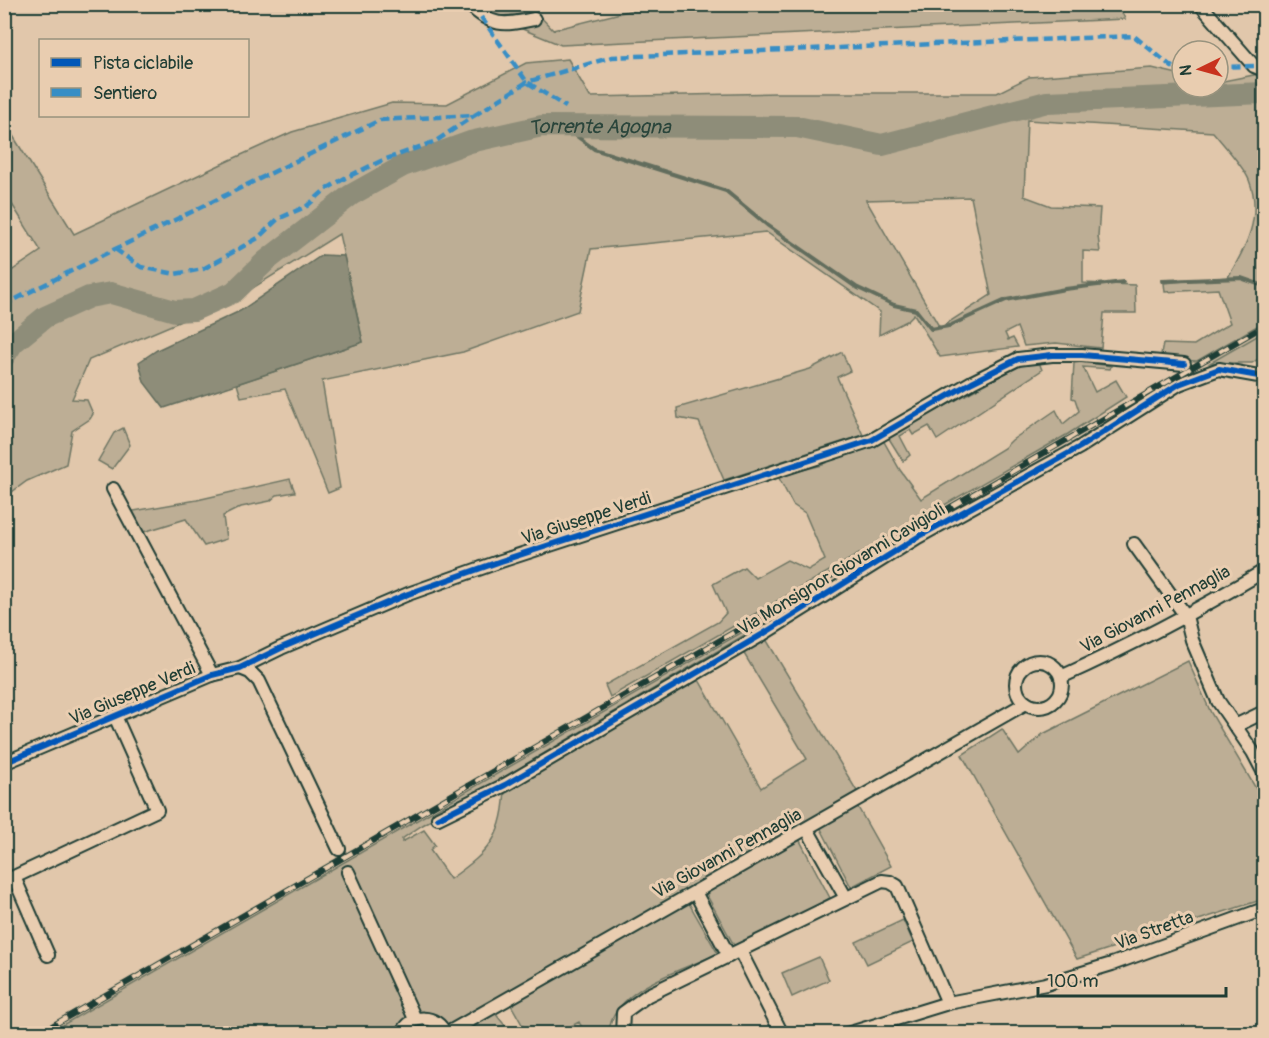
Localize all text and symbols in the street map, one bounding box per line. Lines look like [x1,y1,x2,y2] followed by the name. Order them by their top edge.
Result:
[39,39,249,117] legend
[1170,39,1230,99] north arrow
[93,52,193,75] text: Pista ciclabile
[1176,64,1196,76] text: N
[93,82,157,105] text: Sentiero
[526,114,672,142] water label: Torrente Agogna
[518,487,654,550] street label: Via Giuseppe Verdi
[733,498,949,641] street label: Via Monsignor Giovanni Cavigioli
[1076,560,1234,659] street label: Via Giovanni Pennaglia
[66,657,199,730] street label: Via Giuseppe Verdi
[649,803,806,904] street label: Via Giovanni Pennaglia
[1112,906,1197,955] street label: Via Stretta
[1038,960,1226,998] scale bar
[1047,970,1099,993] text: 100 m

